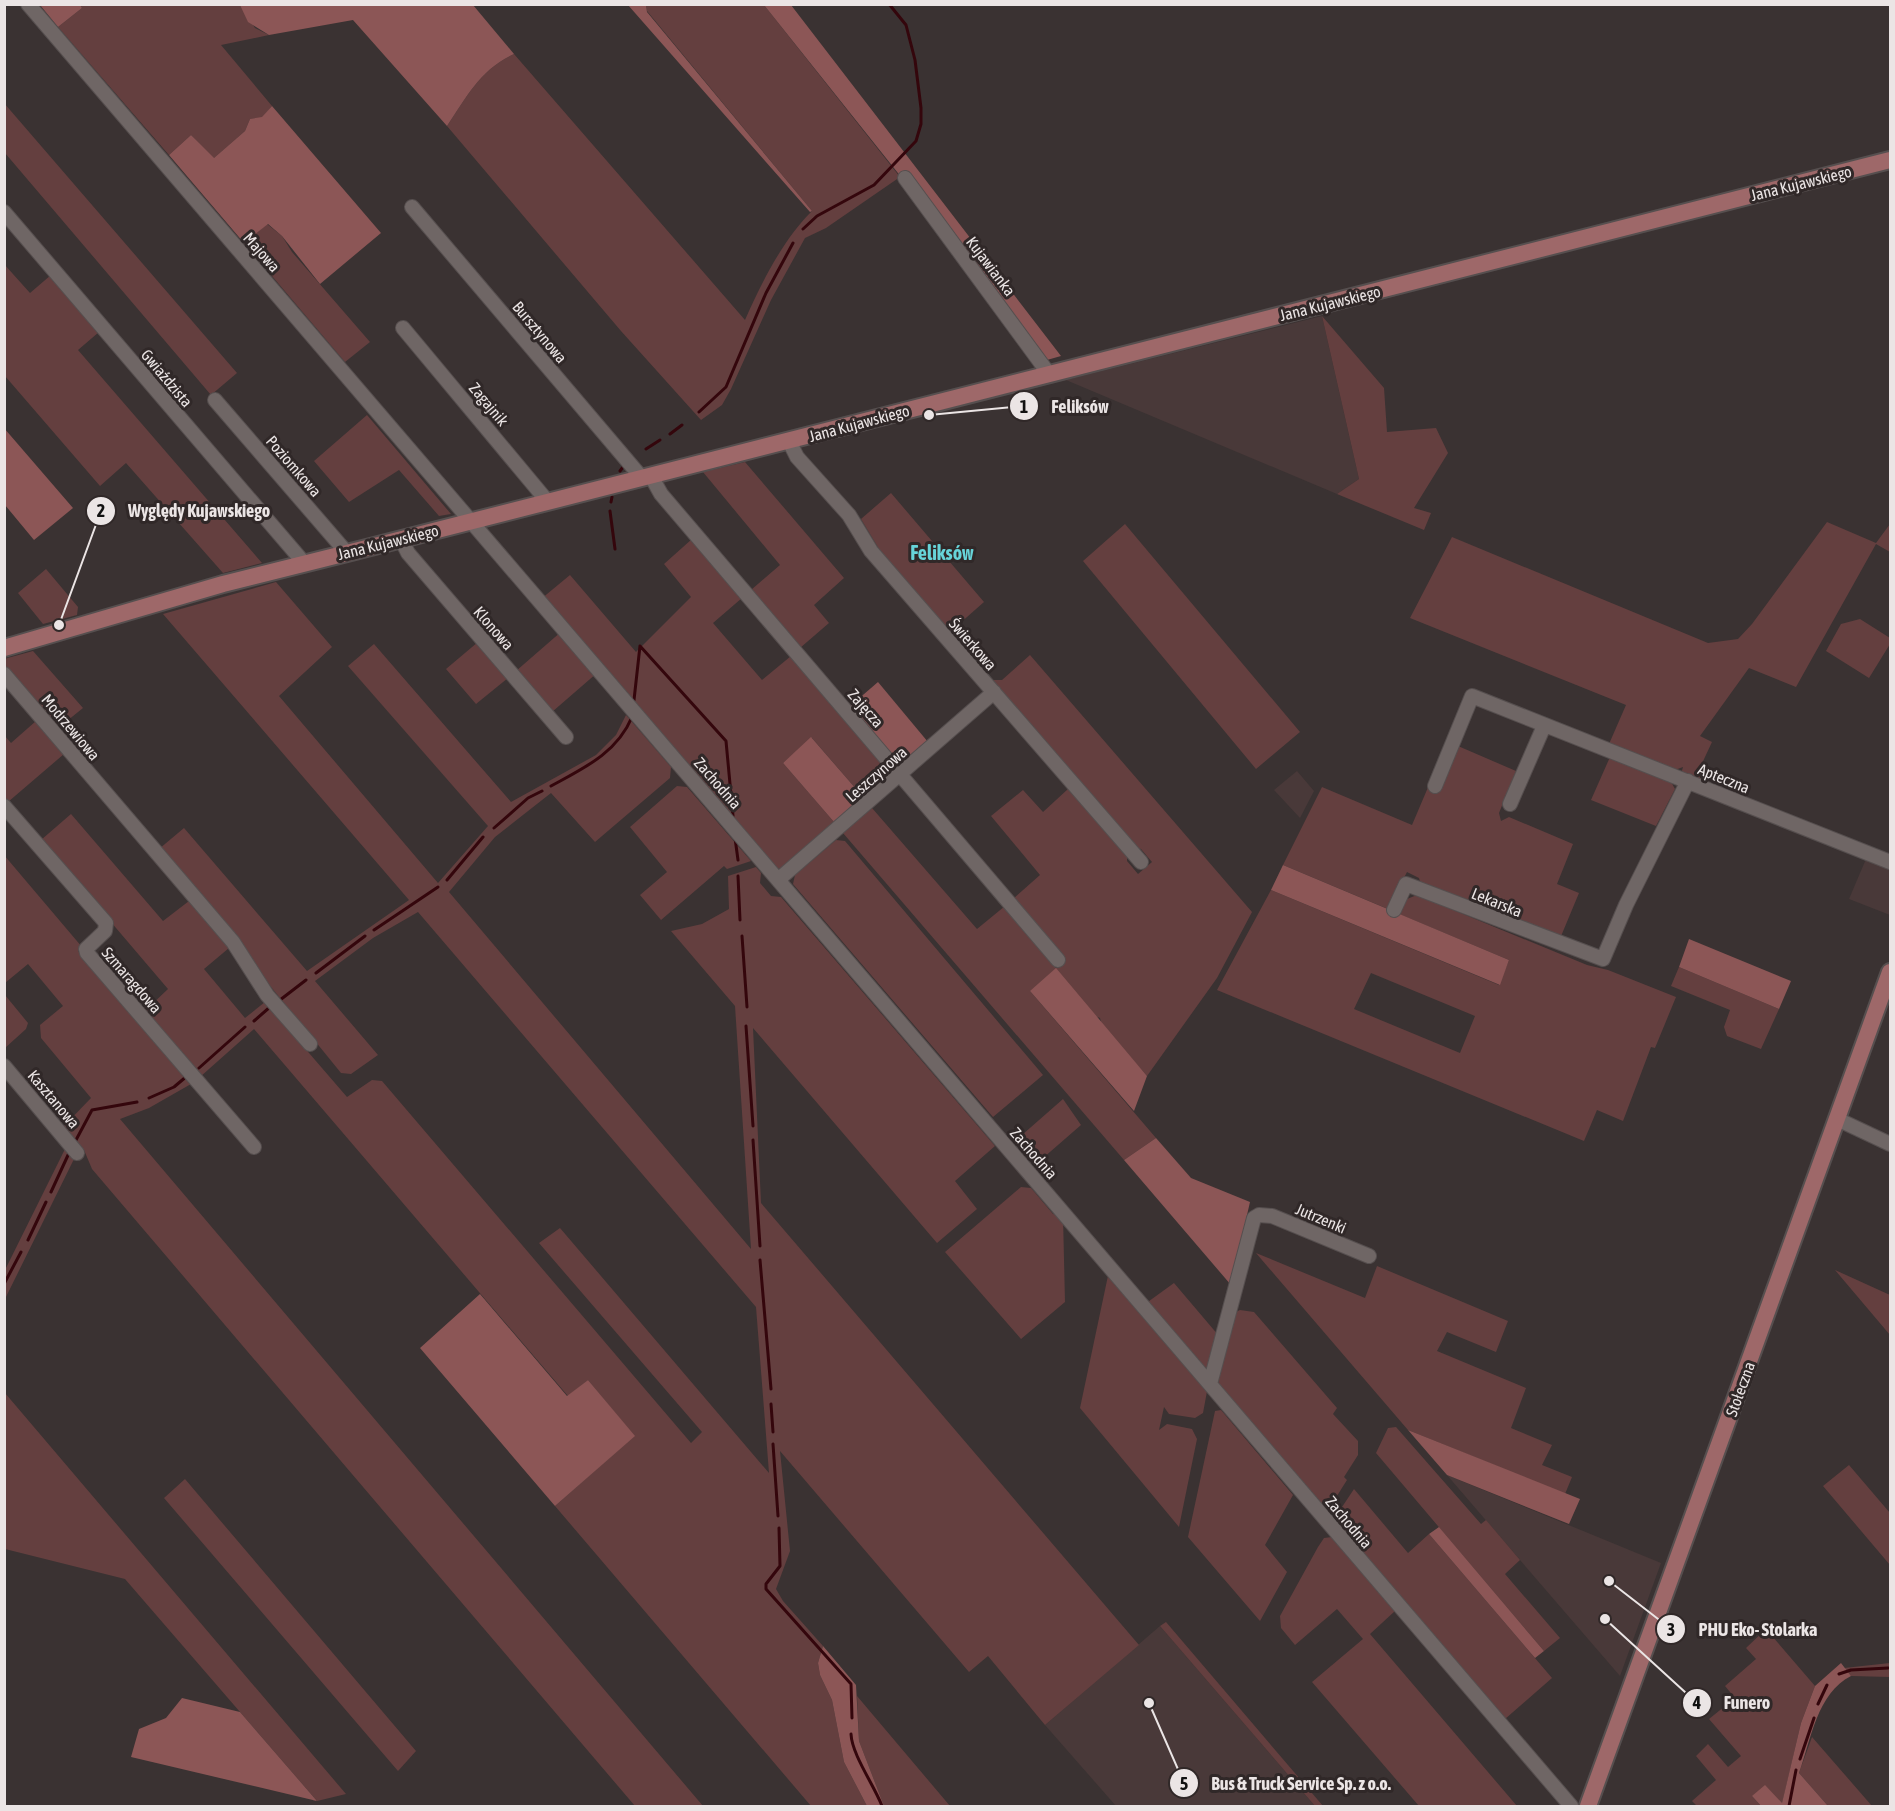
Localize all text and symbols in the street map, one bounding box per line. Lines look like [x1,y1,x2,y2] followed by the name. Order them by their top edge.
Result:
[1749,162,1854,205] street label: Jana Kujawskiego
[239,229,284,276] street label: Majowa
[962,233,1019,300] street label: Kujawianka
[1278,282,1383,325] street label: Jana Kujawskiego
[508,298,571,367] street label: Bursztynowa
[138,346,196,410] street label: Gwiaździsta
[465,379,512,430] street label: Zagajnik
[1009,388,1121,424] callout: Feliksów
[1020,396,1028,417] text: 1
[1051,396,1109,417] text: Feliksów
[807,401,911,446] street label: Jana Kujawskiego
[263,432,325,500] street label: Poziomkowa
[86,493,283,529] callout: Wyględy Kujawskiego
[97,500,105,521] text: 2
[127,500,270,521] text: Wyględy Kujawskiego
[336,521,441,564] street label: Jana Kujawskiego
[910,541,974,564] district label: Feliksów
[470,603,518,653] street label: Klonowa
[946,614,1000,674] street label: Świerkowa
[844,685,887,731] street label: Zajęcza
[38,690,104,764] street label: Modrzewiowa
[842,743,911,806] street label: Leszczynowa
[691,754,745,812] street label: Zachodnia
[1695,760,1752,797] street label: Apteczna
[1469,884,1525,920] street label: Lekarska
[98,943,166,1017] street label: Szmaragdowa
[24,1066,84,1132] street label: Kasztanowa
[1007,1124,1061,1182] street label: Zachodnia
[1293,1199,1349,1237] street label: Jutrzenki
[1722,1359,1758,1419] street label: Stołeczna
[1322,1492,1376,1552] street label: Zachodnia
[1656,1611,1829,1647] callout: PHU Eko- Stolarka
[1667,1619,1675,1640] text: 3
[1699,1619,1817,1640] text: PHU Eko- Stolarka
[1682,1685,1783,1721] callout: Funero
[1692,1692,1701,1713] text: 4
[1724,1692,1770,1713] text: Funero
[1169,1765,1403,1801] callout: Bus & Truck Service Sp. z o.o.
[1180,1773,1188,1794] text: 5
[1211,1773,1391,1794] text: Bus & Truck Service Sp. z o.o.

